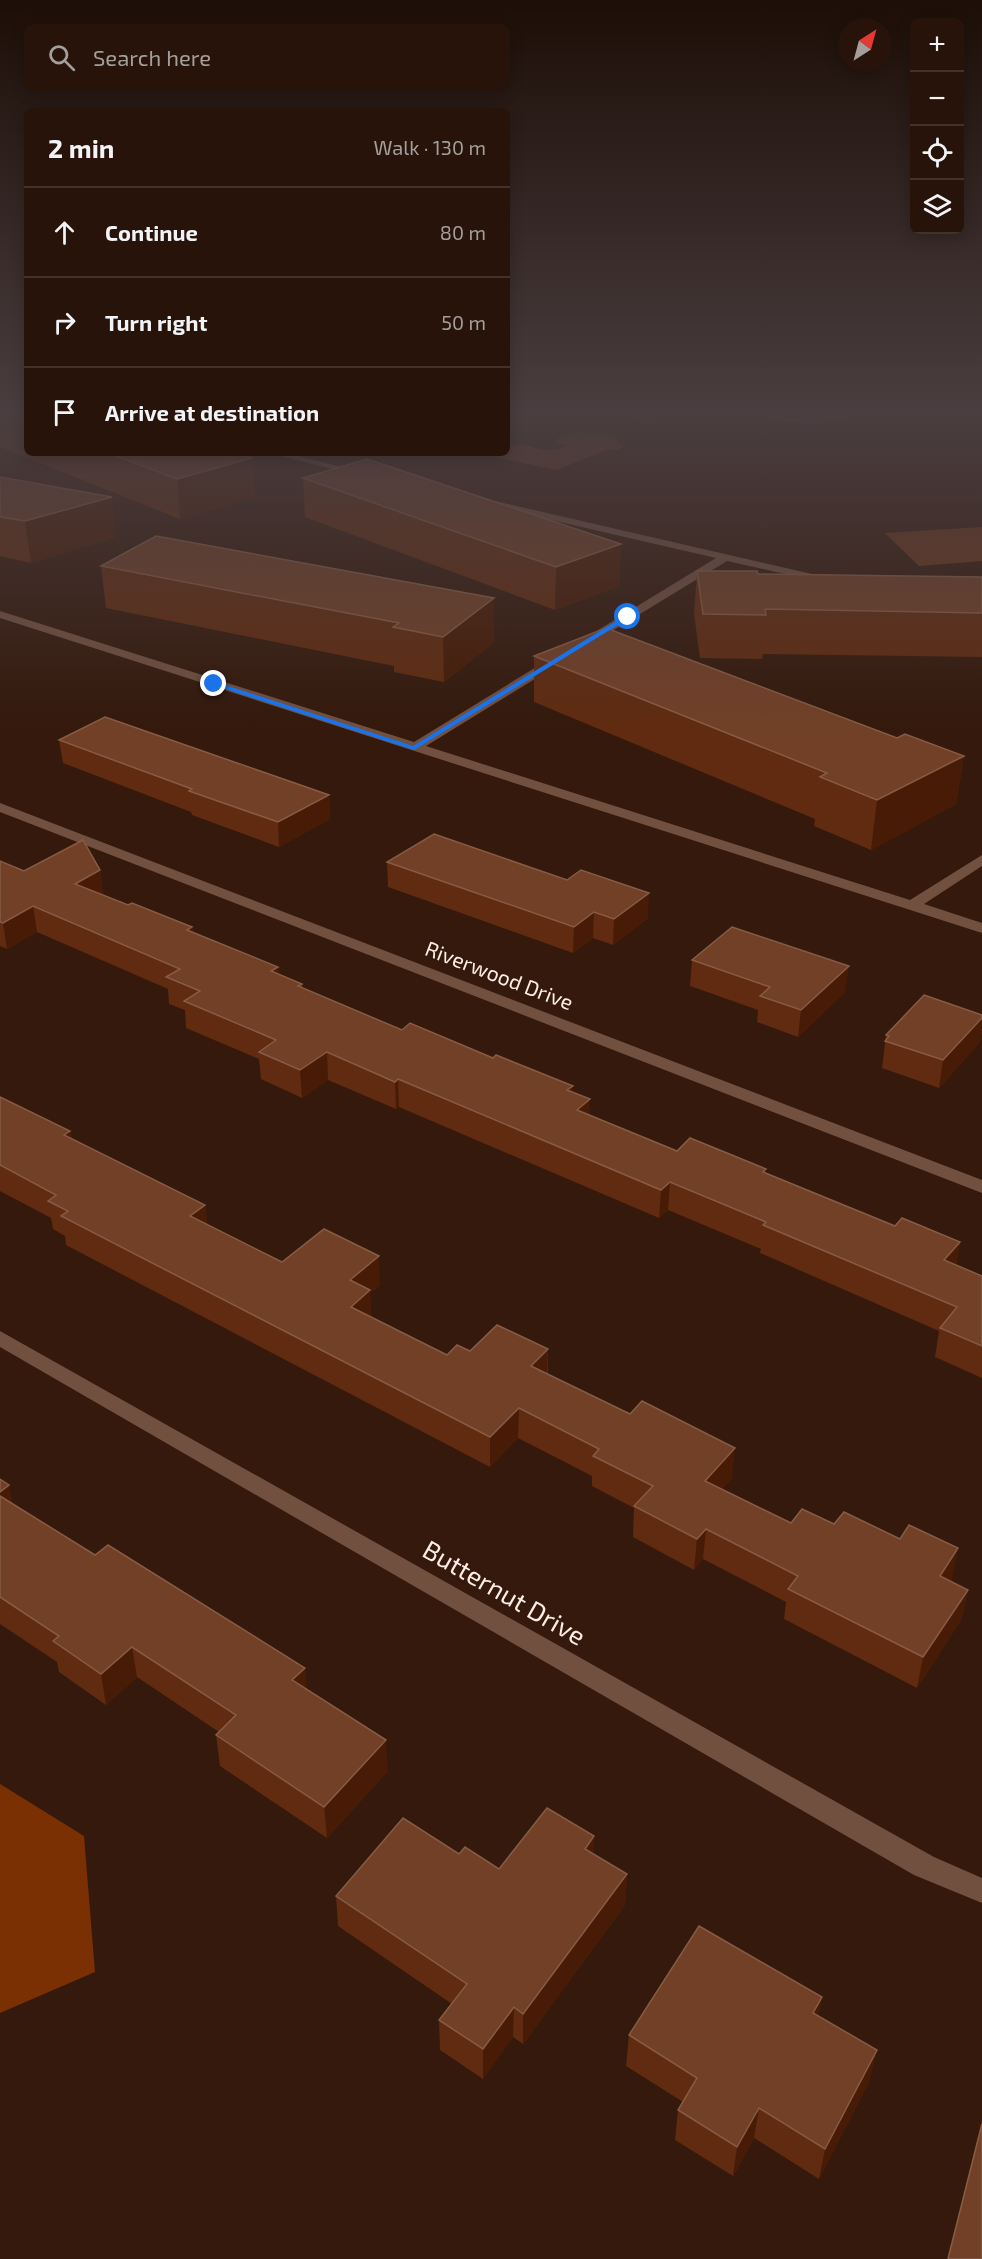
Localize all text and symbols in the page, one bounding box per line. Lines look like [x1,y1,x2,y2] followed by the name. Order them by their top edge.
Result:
[838,18,892,72] north arrow
[910,18,964,234] map controls
[910,18,964,72] button: +
[24,24,510,90] search box
[45,41,78,74] icon: search
[93,44,211,70] text: Search here
[910,72,964,126] button: −
[910,126,964,180] button: locate
[48,132,114,163] text: 2 min
[374,135,486,159] text: Walk · 130 m
[910,180,964,234] button: layers
[48,216,81,249] icon: ahead
[105,219,198,245] text: Continue
[440,220,486,244] text: 80 m
[48,306,81,339] icon: right
[105,309,207,335] text: Turn right
[441,310,486,334] text: 50 m
[48,396,81,429] icon: arrive
[105,399,319,425] text: Arrive at destination
[614,603,640,629] route start
[200,670,226,696] route end
[422,935,577,1014] street label: Riverwood Drive
[418,1533,592,1651] street label: Butternut Drive

